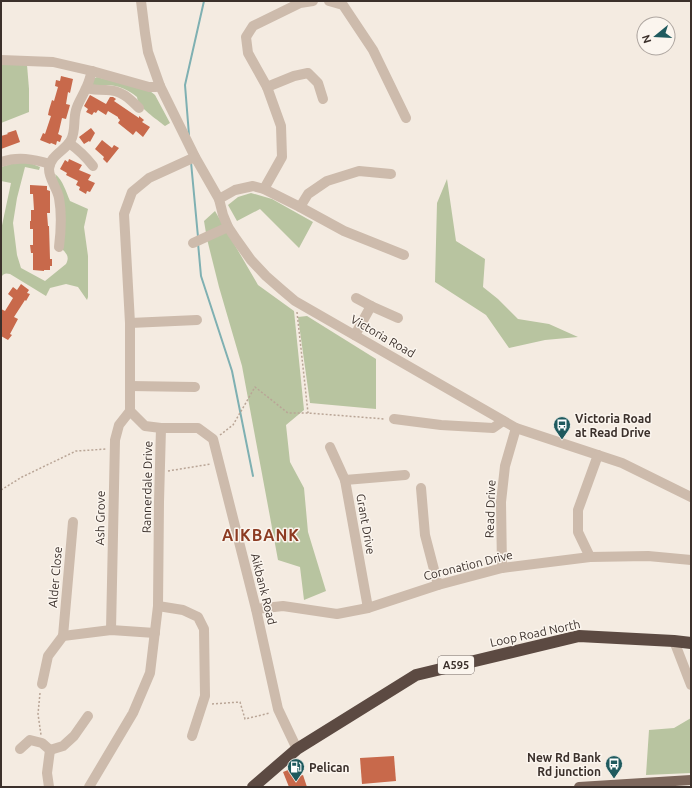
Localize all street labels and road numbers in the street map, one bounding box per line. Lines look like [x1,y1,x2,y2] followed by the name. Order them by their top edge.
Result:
[348,312,418,360] street label: Victoria Road
[140,441,154,533] street label: Rannerdale Drive
[482,480,498,538] street label: Read Drive
[93,491,107,545] street label: Ash Grove
[354,493,378,555] street label: Grant Drive
[46,546,64,608] street label: Alder Close
[422,548,514,582] street label: Coronation Drive
[249,552,279,626] street label: Aikbank Road
[489,617,581,649] street label: Loop Road North
[438,656,474,674] road number: A595

